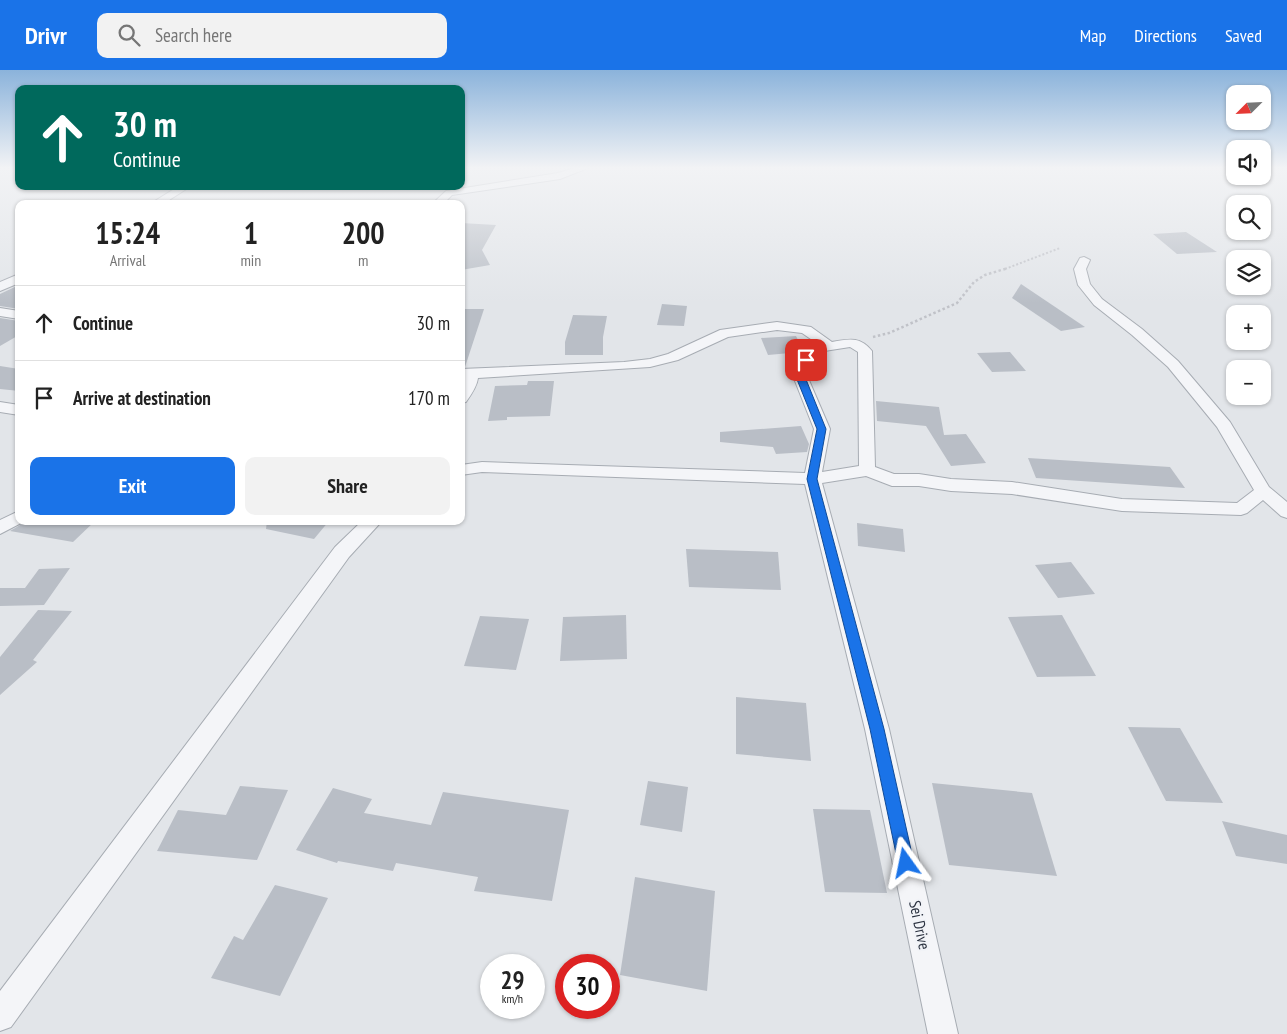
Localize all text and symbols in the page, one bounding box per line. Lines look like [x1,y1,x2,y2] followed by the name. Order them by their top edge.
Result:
[97,13,447,58] search box
[25,20,67,51] text: Drivr
[115,21,143,49] icon: search
[155,23,232,47] text: Search here
[1080,24,1106,47] text: Map
[1134,24,1197,47] text: Directions
[1225,24,1262,47] text: Saved
[1226,85,1271,130] north arrow
[1226,85,1271,405] map controls
[113,101,177,147] text: 30 m
[30,105,95,170] icon: ahead
[1226,140,1271,185] button: sound
[113,145,181,173] text: Continue
[1226,195,1271,240] button: search
[95,213,160,252] text: 15:24
[244,213,258,252] text: 1
[342,213,385,252] text: 200
[110,250,146,270] text: Arrival
[240,250,261,270] text: min
[358,250,368,270] text: m
[1226,250,1271,295] button: layers
[1226,305,1271,350] button: +
[30,309,58,337] icon: ahead
[73,311,133,335] text: Continue
[417,311,450,335] text: 30 m
[785,339,827,381] pin
[792,346,820,374] icon: arrive
[1226,360,1271,405] button: −
[30,384,58,412] icon: arrive
[73,386,211,410] text: Arrive at destination
[408,386,450,410] text: 170 m
[30,457,235,515] button: Exit
[245,457,450,515] button: Share
[879,836,931,888] position arrow
[905,899,935,951] street label: Sei Drive
[555,954,620,1019] speed limit sign: 30
[501,964,524,996] text: 29
[502,991,523,1006] text: km/h

